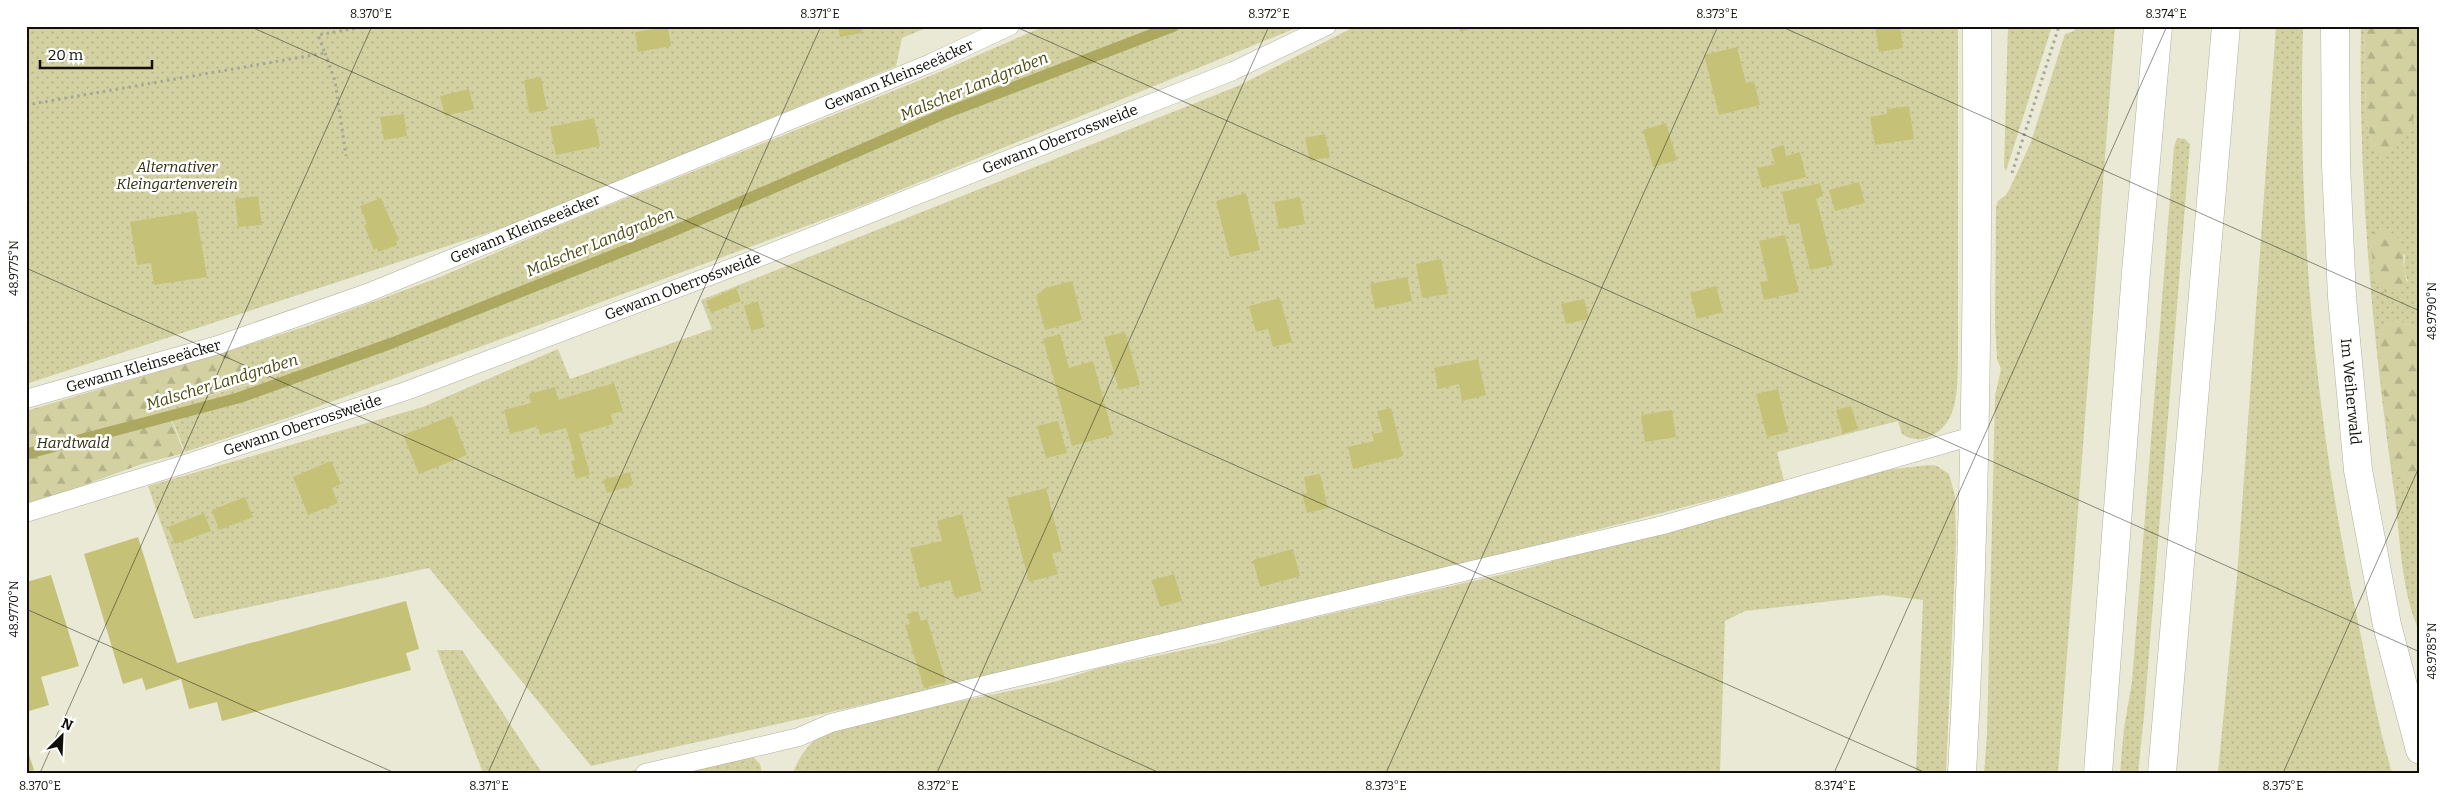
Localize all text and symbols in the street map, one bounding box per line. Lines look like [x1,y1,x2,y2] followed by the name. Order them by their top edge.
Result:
[350,7,392,21] text: 8.370°E
[800,7,840,21] text: 8.371°E
[1248,7,1290,21] text: 8.372°E
[1696,7,1738,21] text: 8.373°E
[2145,7,2187,21] text: 8.374°E
[822,35,977,115] street label: Gewann Kleinseeäcker
[40,38,152,70] scale bar
[48,46,84,64] text: 20 m
[897,48,1051,124] water label: Malscher Landgraben
[980,100,1140,178] street label: Gewann Oberrossweide
[116,158,238,193] park label: Alternativer Kleingartenverein
[448,190,603,267] street label: Gewann Kleinseeäcker
[523,204,677,280] water label: Malscher Landgraben
[7,240,21,296] text: 48.9775°N
[602,248,763,324] street label: Gewann Oberrossweide
[2425,282,2439,340] text: 48.9790°N
[64,336,223,396] street label: Gewann Kleinseeäcker
[2337,337,2365,446] street label: Im Weiherwald
[144,350,300,414] water label: Malscher Landgraben
[221,391,384,460] street label: Gewann Oberrossweide
[37,434,110,452] park label: Hardtwald
[7,580,21,638] text: 48.9770°N
[2425,622,2439,679] text: 48.9785°N
[38,712,88,762] north arrow
[59,715,76,735] text: N
[19,779,61,793] text: 8.370°E
[469,779,509,793] text: 8.371°E
[917,779,959,793] text: 8.372°E
[1365,779,1407,793] text: 8.373°E
[1814,779,1856,793] text: 8.374°E
[2263,779,2303,793] text: 8.375°E

